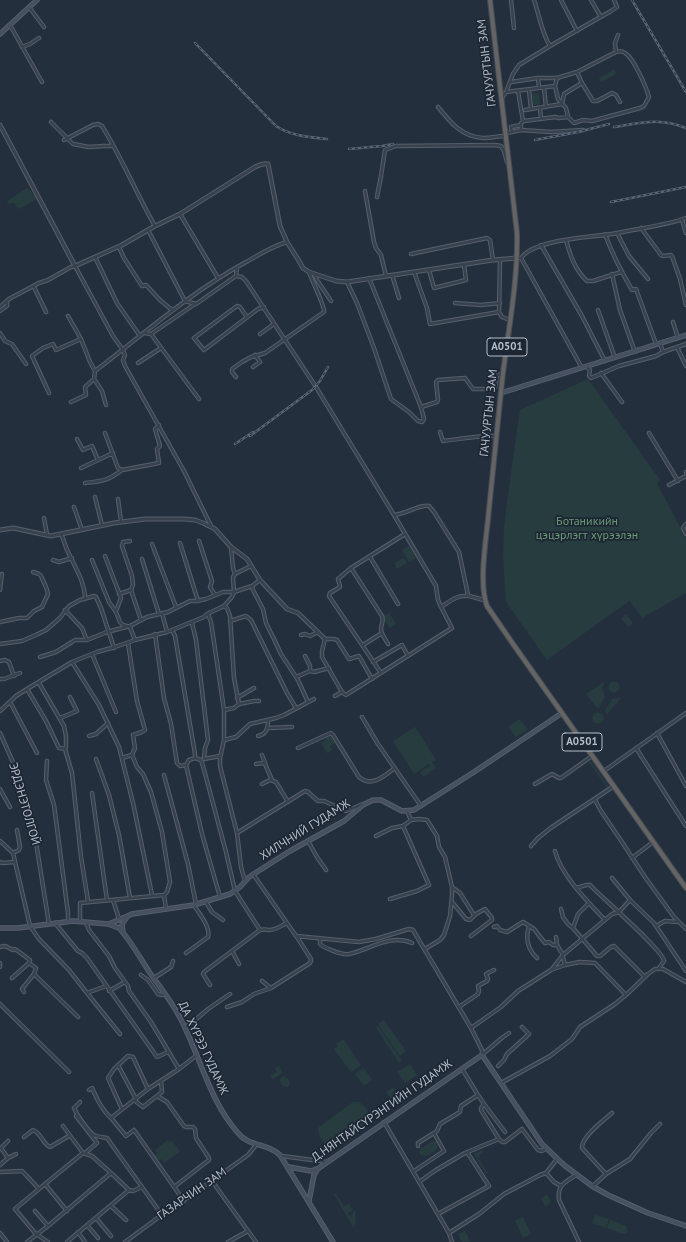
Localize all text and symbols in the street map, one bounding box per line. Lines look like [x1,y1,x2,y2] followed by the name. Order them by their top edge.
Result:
[474,18,500,108] street label: ГАЧУУРТЫН ЗАМ
[487,338,527,356] road number: A0501
[477,368,501,458] street label: ГАЧУУРТЫН ЗАМ
[536,515,638,543] park label: Ботаникийн цэцэрлэгт хүрээлэн
[562,733,602,751] road number: A0501
[5,761,43,847] street label: ЭРДЭНЭТОЛГОЙ
[257,796,353,864] street label: ХИЛЧНИЙ ГУДАМЖ
[175,999,231,1097] street label: ДА ХҮРЭЭ ГУДАМЖ
[309,1057,455,1165] street label: Д.НЯНТАЙСҮРЭНГИЙН ГУДАМЖ
[155,1165,229,1223] street label: ГАЗАРЧИН ЗАМ

